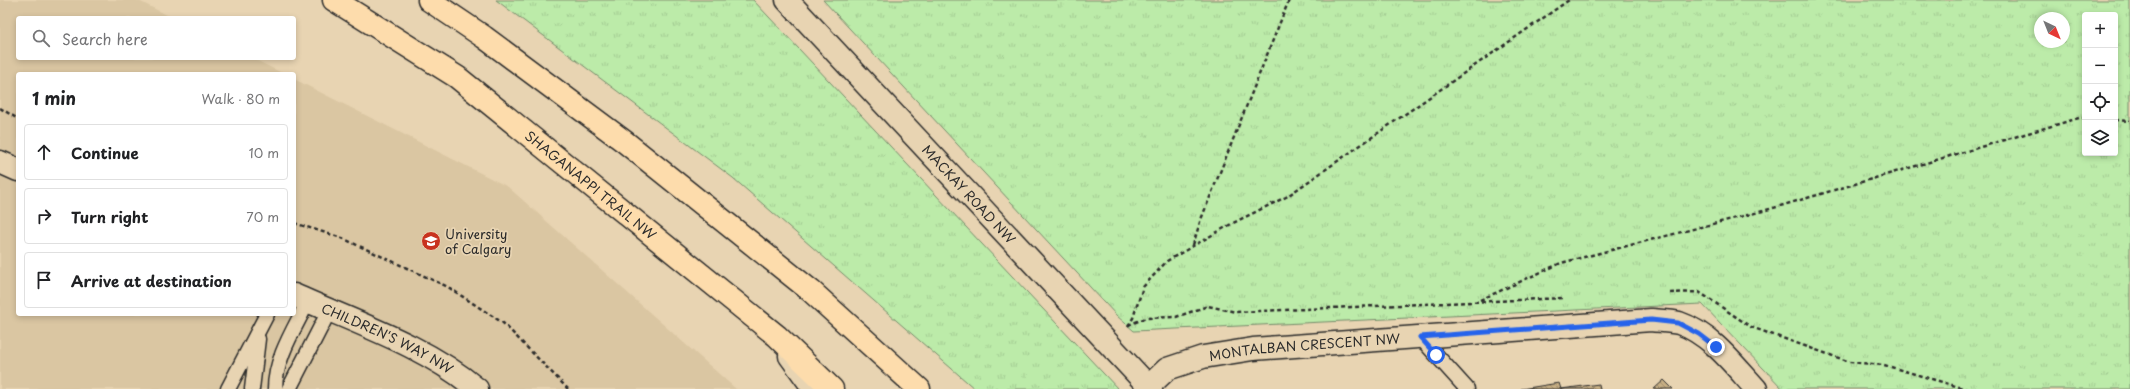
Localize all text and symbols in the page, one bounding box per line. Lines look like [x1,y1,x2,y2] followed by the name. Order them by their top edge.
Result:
[2034,12,2070,48] north arrow
[2082,12,2118,156] map controls
[2082,12,2118,48] button: +
[16,16,296,60] search box
[30,27,52,49] icon: search
[62,27,148,50] text: Search here
[2082,48,2118,84] button: −
[2082,84,2118,120] button: locate
[32,85,76,111] text: 1 min
[202,89,280,108] text: Walk · 80 m
[2082,120,2118,156] button: layers
[521,126,661,244] street label: SHAGANAPPI TRAIL NW
[918,140,1020,248] street label: MACKAY ROAD NW
[33,141,55,163] icon: ahead
[71,141,139,164] text: Continue
[249,143,279,162] text: 10 m
[33,205,55,227] icon: right
[71,205,148,228] text: Turn right
[246,207,279,226] text: 70 m
[445,224,511,258] place label: University of Calgary
[420,230,442,252] school or university icon: University of Calgary
[33,269,55,291] icon: arrive
[71,269,232,292] text: Arrive at destination
[319,298,457,378] street label: CHILDREN'S WAY NW
[1208,328,1401,365] street label: MONTALBAN CRESCENT NW
[1707,338,1725,356] route end
[1427,346,1445,364] route start

